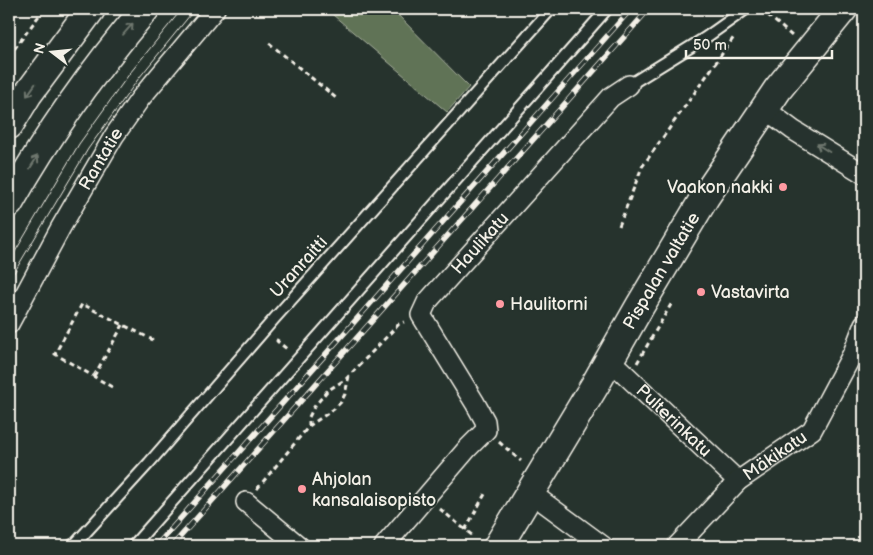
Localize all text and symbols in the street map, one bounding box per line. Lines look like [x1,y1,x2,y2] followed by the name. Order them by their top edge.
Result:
[122,23,133,36] one-way arrow
[28,28,78,78] north arrow
[686,28,832,60] scale bar
[693,36,727,55] text: 50 m
[30,41,50,56] text: N
[26,83,36,97] one-way arrow
[74,123,127,194] street label: Rantatie
[816,143,830,153] one-way arrow
[29,155,39,169] one-way arrow
[667,177,773,198] place label: Vaakon nakki
[777,181,789,193] marker: Vaakon nakki
[447,208,513,278] street label: Haulikatu
[618,208,704,333] street label: Pispalan valtatie
[266,232,332,302] street label: Uranraitti
[711,282,790,303] place label: Vastavirta
[695,286,707,298] marker: Vastavirta
[510,294,588,315] place label: Haulitorni
[494,298,506,310] marker: Haulitorni
[632,380,716,461] street label: Pulterinkatu
[739,426,811,485] street label: Mäkikatu
[312,469,436,511] place label: Ahjolan kansalaisopisto
[296,483,308,495] marker: Ahjolan kansalaisopisto

